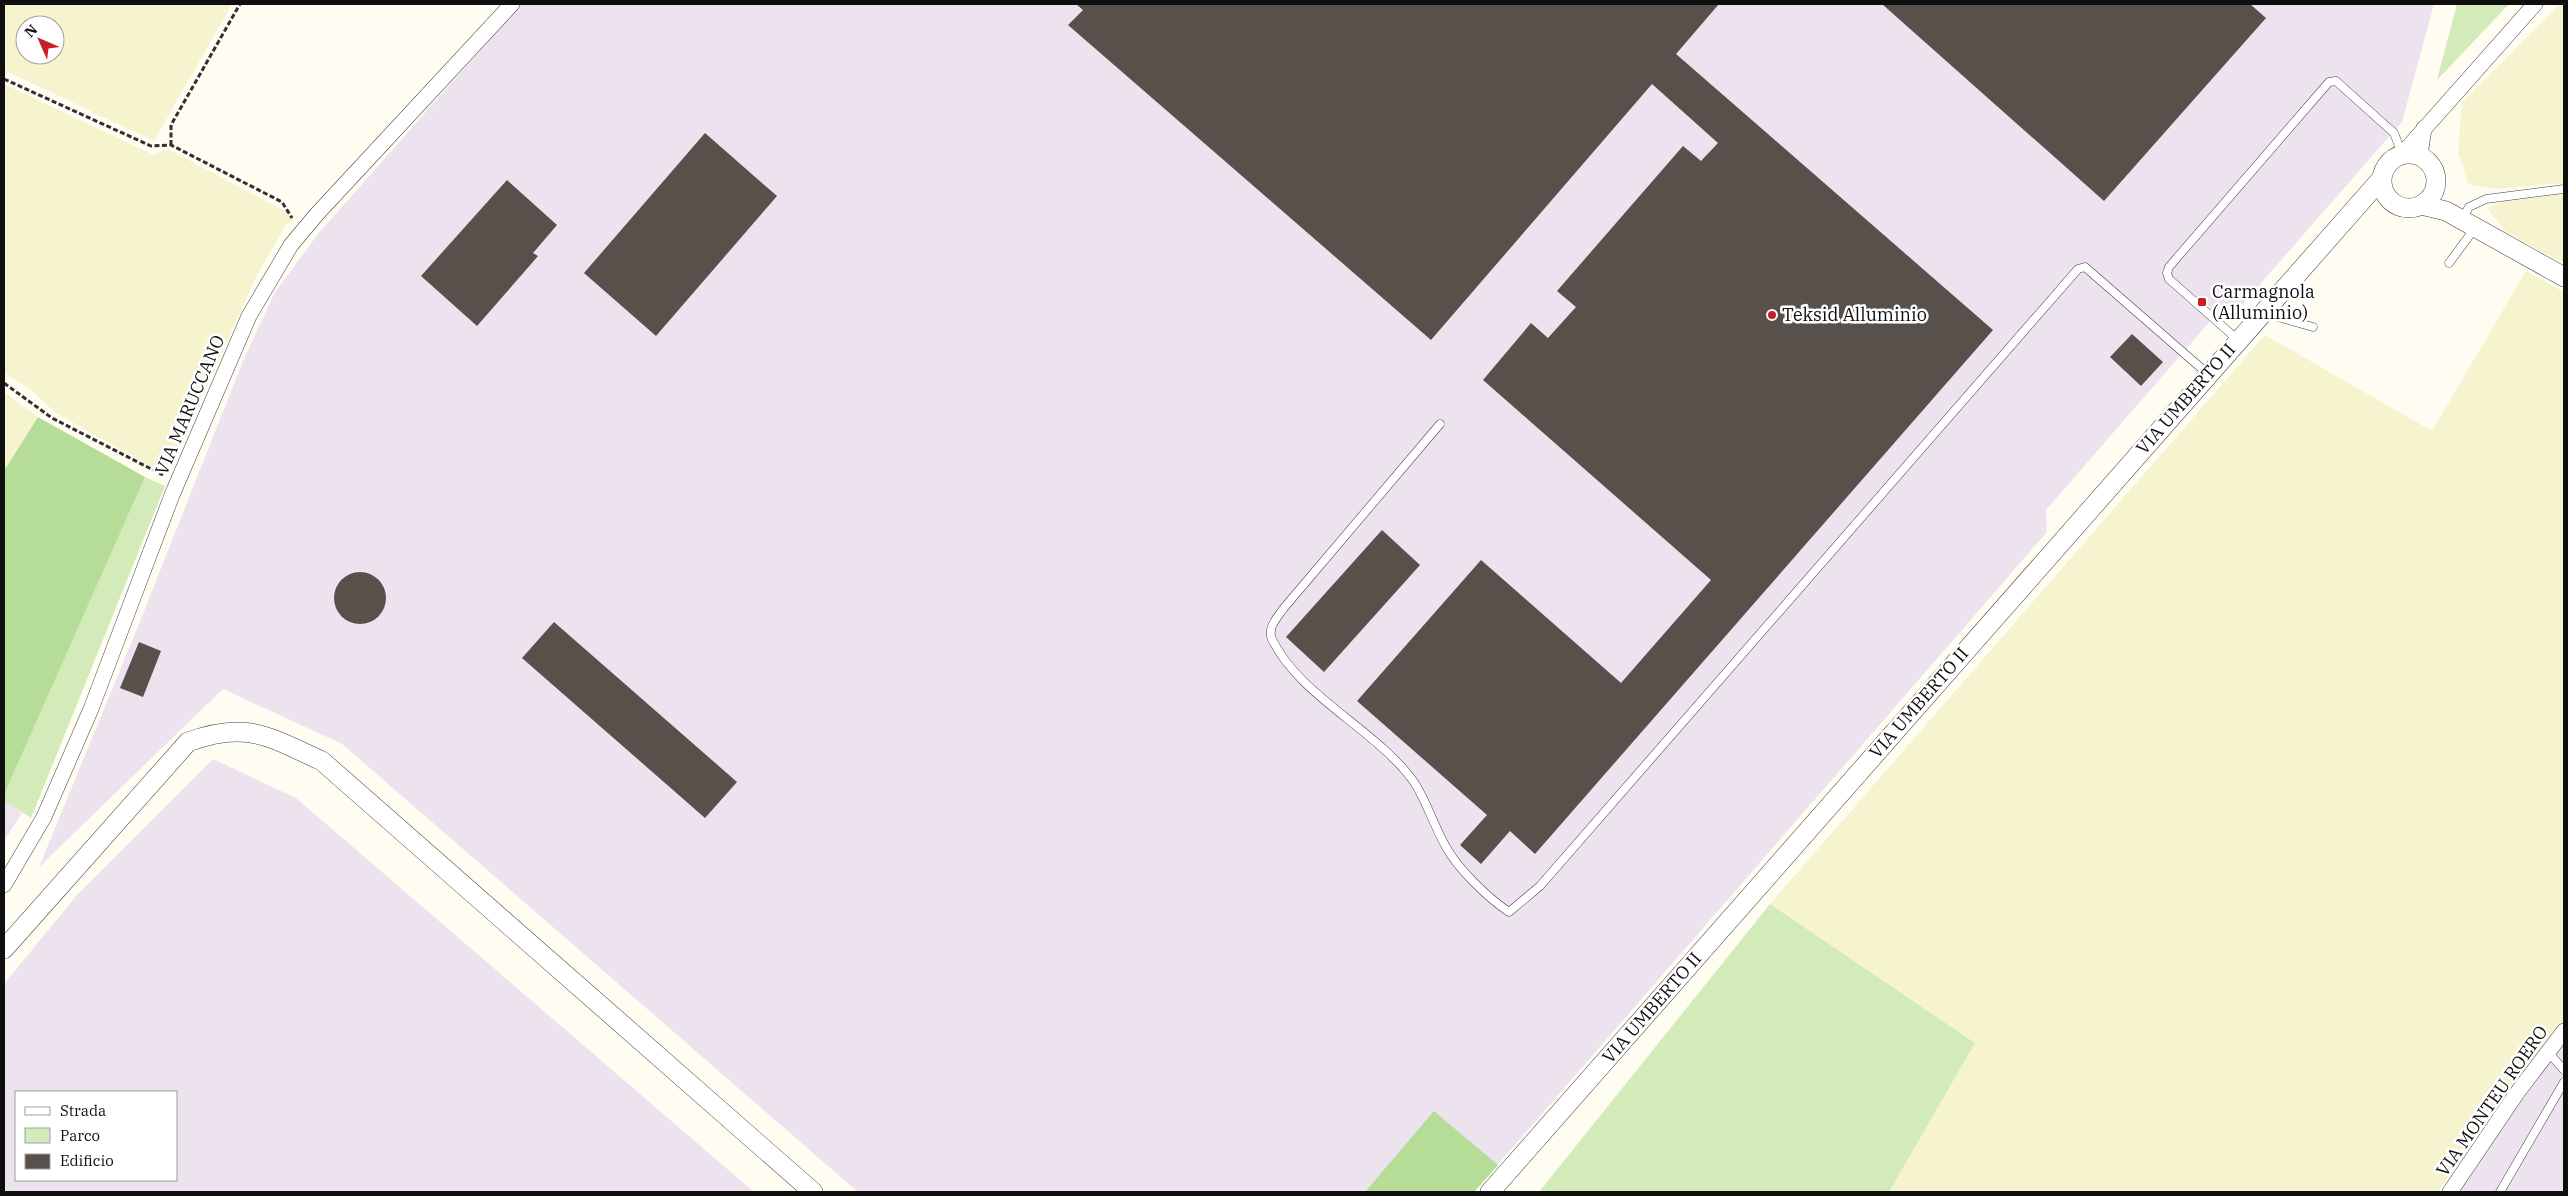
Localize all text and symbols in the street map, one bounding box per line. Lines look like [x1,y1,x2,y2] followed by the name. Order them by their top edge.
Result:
[15,15,65,65] north arrow
[21,21,41,41] text: N
[2212,280,2315,324] place label: Carmagnola (Alluminio)
[2196,296,2208,308] marker: Carmagnola (Alluminio)
[1782,303,1927,326] place label: Teksid Alluminio
[1766,309,1778,321] marker: Teksid Alluminio
[150,331,229,478] street label: VIA MARUCCANO
[2131,338,2240,459] street label: VIA UMBERTO II
[1864,642,1973,763] street label: VIA UMBERTO II
[1597,947,1706,1068] street label: VIA UMBERTO II
[2431,1021,2552,1181] street label: VIA MONTEU ROERO
[15,1091,178,1181] legend
[60,1101,106,1120] text: Strada
[60,1126,100,1145] text: Parco
[60,1151,114,1170] text: Edificio

